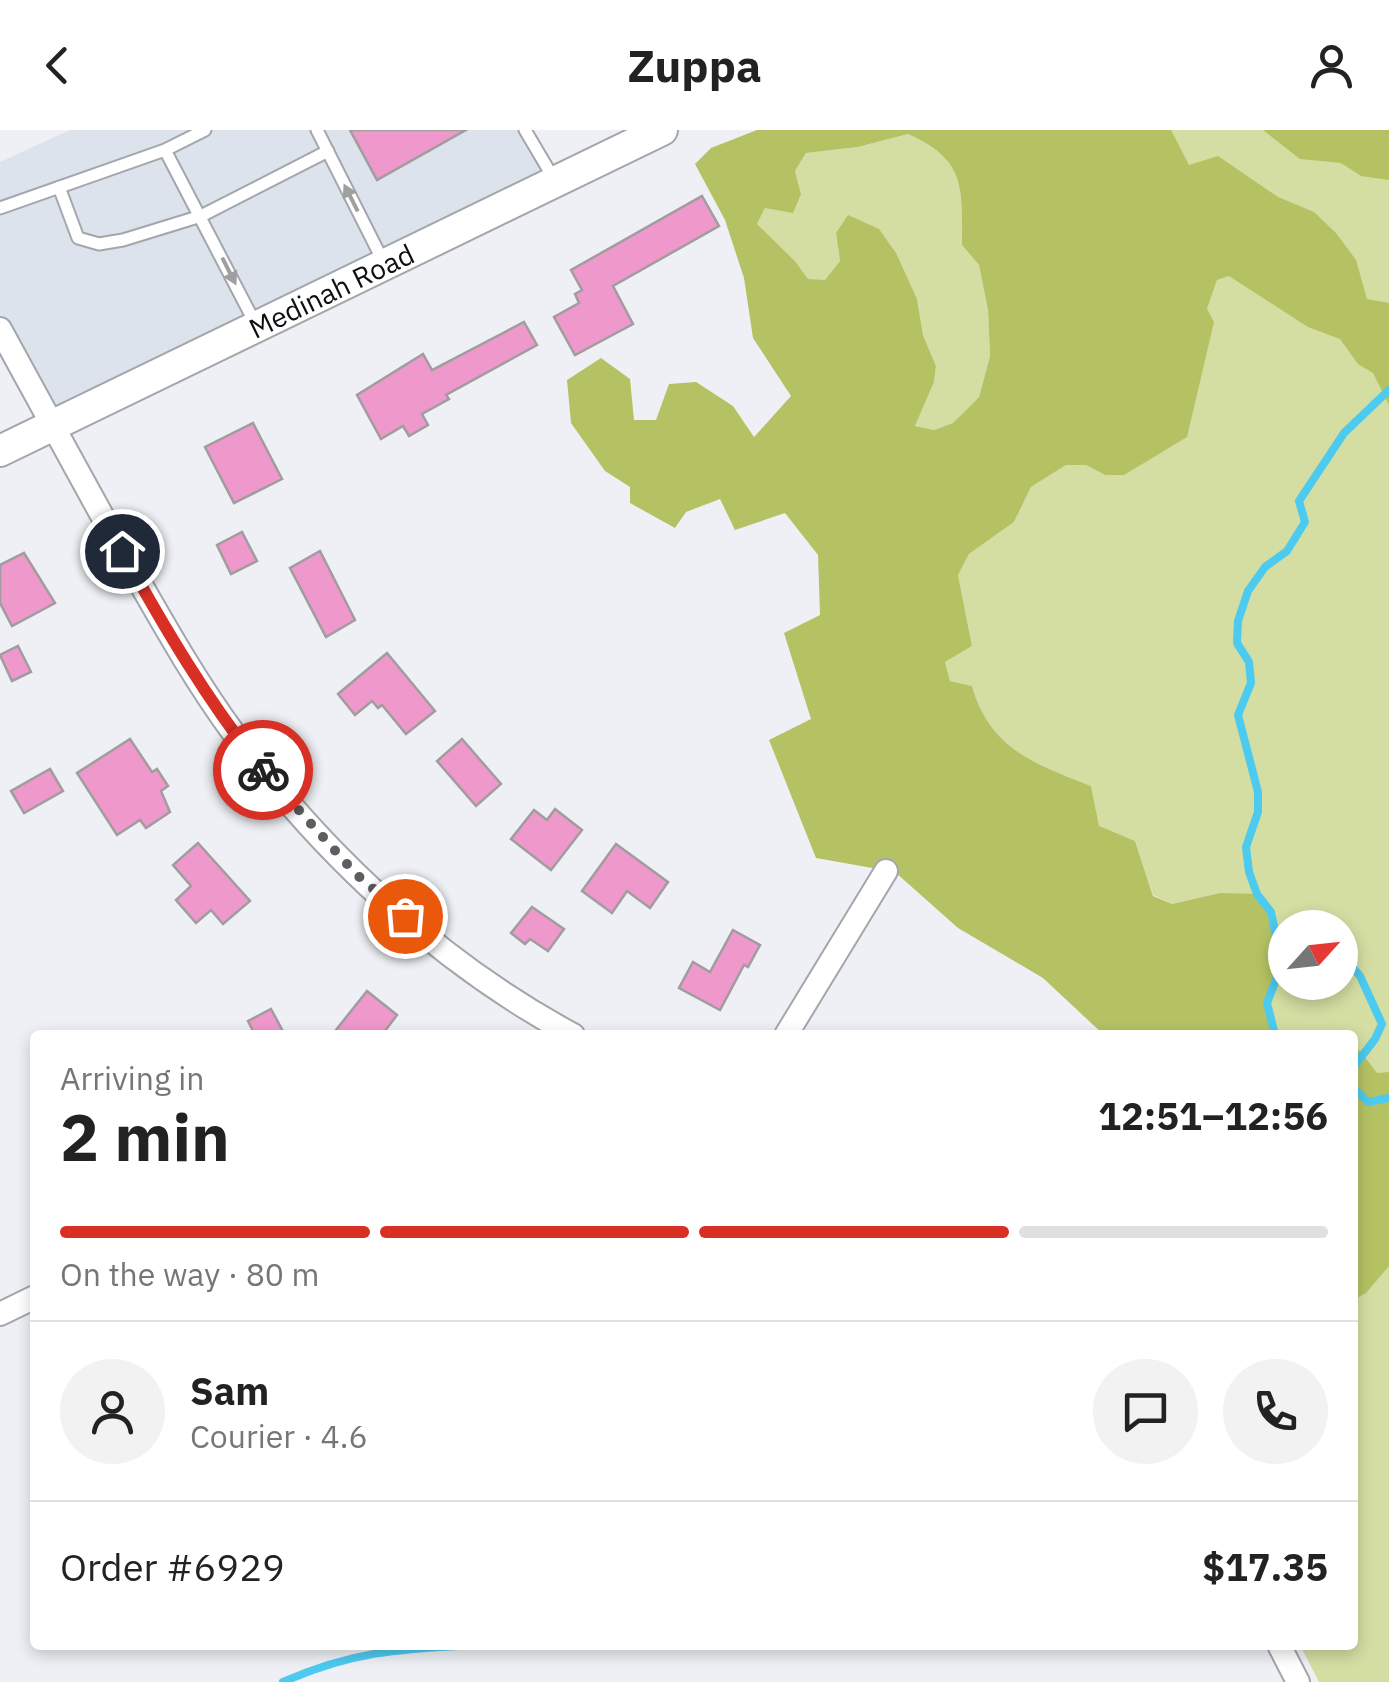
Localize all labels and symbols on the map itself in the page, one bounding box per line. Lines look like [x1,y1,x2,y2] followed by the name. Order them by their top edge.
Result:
[343,183,360,212] one-way arrow
[242,235,420,346] street label: Medinah Road
[220,257,237,286] one-way arrow
[80,509,165,594] pin
[213,720,313,820] courier
[363,874,448,959] pin
[1268,910,1358,1000] north arrow

